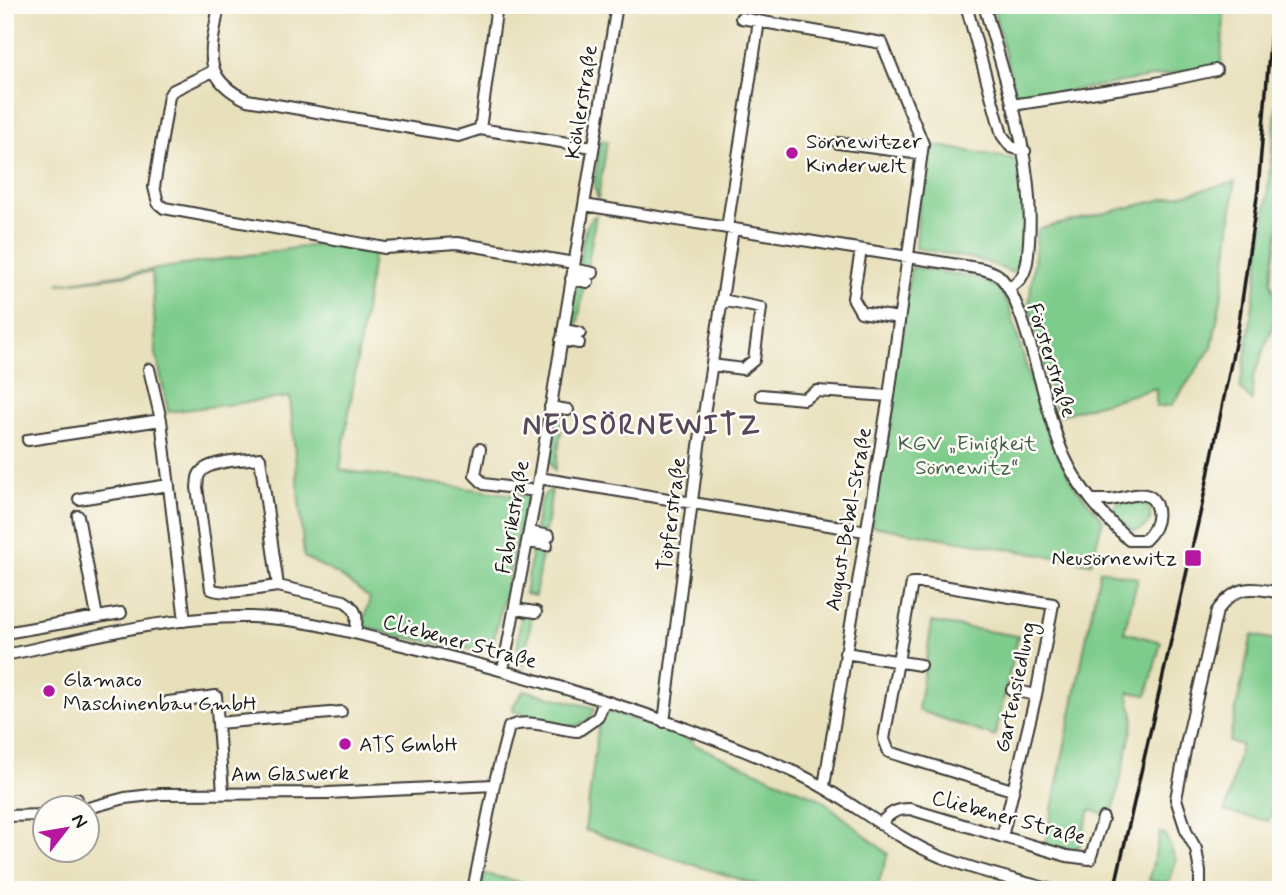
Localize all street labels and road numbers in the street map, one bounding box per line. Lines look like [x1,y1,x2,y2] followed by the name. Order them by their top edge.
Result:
[559,43,605,161] street label: Köhlerstraße
[1019,300,1083,421] street label: Försterstraße
[819,425,879,613] street label: August-Bebel-Straße
[651,456,693,573] street label: Töpferstraße
[489,458,537,576] street label: Fabrikstraße
[380,608,540,676] street label: Cliebener Straße
[988,619,1044,755] street label: Gartensiedlung
[231,759,350,789] street label: Am Glaswerk
[929,784,1089,852] street label: Cliebener Straße

